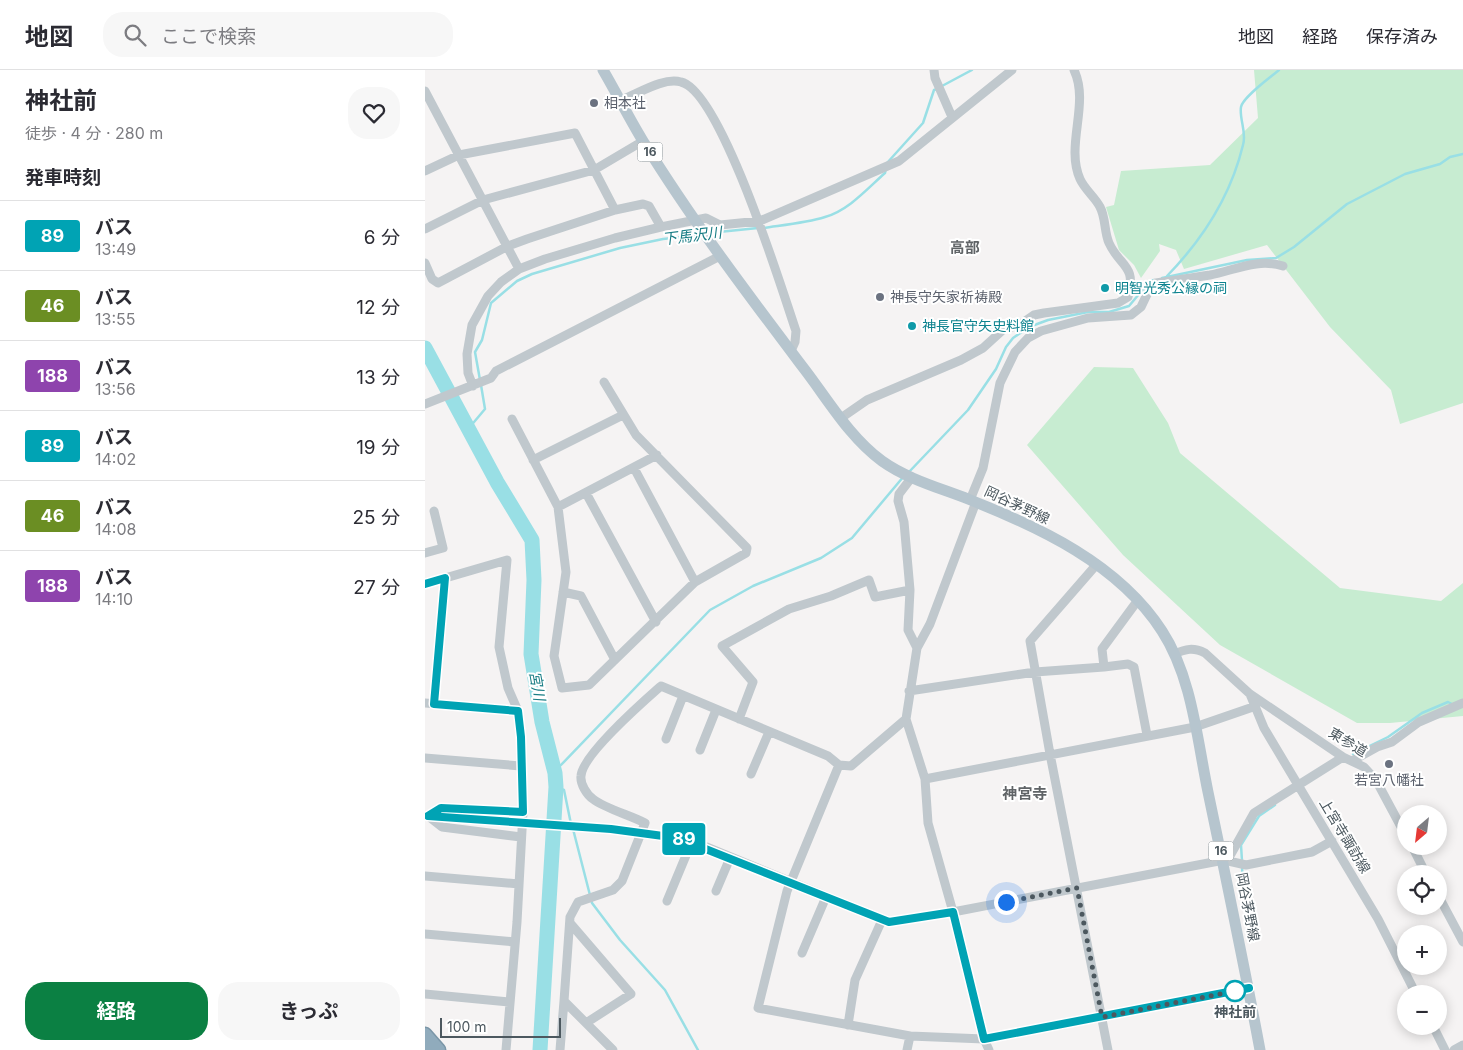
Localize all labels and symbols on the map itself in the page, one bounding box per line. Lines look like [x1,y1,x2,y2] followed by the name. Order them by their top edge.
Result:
[604,94,646,111] place label: 相本社
[588,97,600,109] marker: 相本社
[637,142,663,161] road number: 16
[661,222,725,249] water label: 下馬沢川
[950,238,980,257] district label: 高部
[1115,279,1227,296] place label: 明智光秀公縁の祠
[1099,282,1111,294] marker: 明智光秀公縁の祠
[890,288,1002,305] place label: 神長守矢家祈祷殿
[874,291,886,303] marker: 神長守矢家祈祷殿
[922,317,1034,334] place label: 神長官守矢史料館
[906,320,918,332] marker: 神長官守矢史料館
[982,482,1053,527] street label: 岡谷茅野線
[526,669,550,704] water label: 宮川
[1326,723,1371,760] street label: 東参道
[1383,758,1395,770] marker: 若宮八幡社
[1354,771,1424,788] place label: 若宮八幡社
[1001,784,1048,803] district label: 神宮寺
[1317,795,1374,876] street label: 上宮寺諏訪線
[1397,805,1447,855] north arrow
[661,823,707,855] line badge: 89
[1209,841,1233,860] road number: 16
[1233,871,1264,943] street label: 岡谷茅野線
[994,890,1019,915] your location
[1224,980,1246,1002] marker: 神社前
[1214,1003,1256,1020] place label: 神社前
[440,1015,561,1038] scale bar

